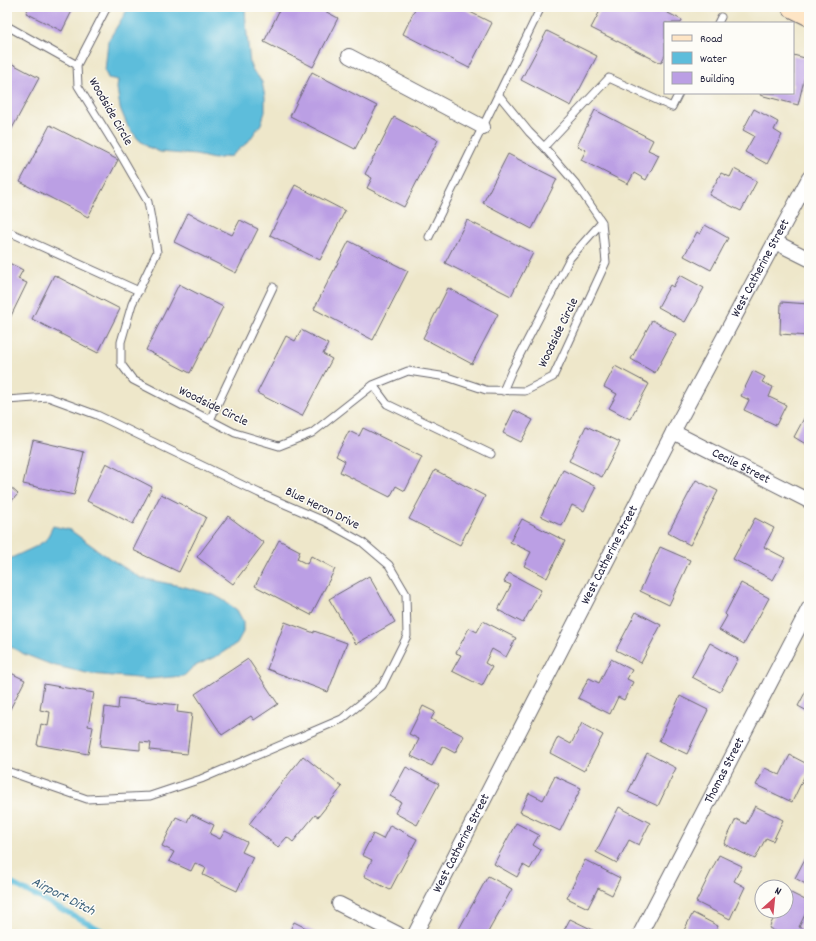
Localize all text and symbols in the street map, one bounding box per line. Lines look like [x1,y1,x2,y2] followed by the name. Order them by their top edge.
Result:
[664,22,794,94] legend
[700,31,722,48] text: Road
[700,51,727,68] text: Water
[700,71,735,88] text: Building
[83,75,137,150] street label: Woodside Circle
[726,216,795,321] street label: West Catherine Street
[534,295,584,371] street label: Woodside Circle
[175,382,251,432] street label: Woodside Circle
[708,444,773,489] street label: Cecile Street
[282,483,363,535] street label: Blue Heron Drive
[576,502,643,608] street label: West Catherine Street
[700,734,750,807] street label: Thomas Street
[428,790,495,896] street label: West Catherine Street
[28,873,99,922] water label: Airport Ditch
[754,879,794,919] north arrow
[772,884,784,900] text: N

